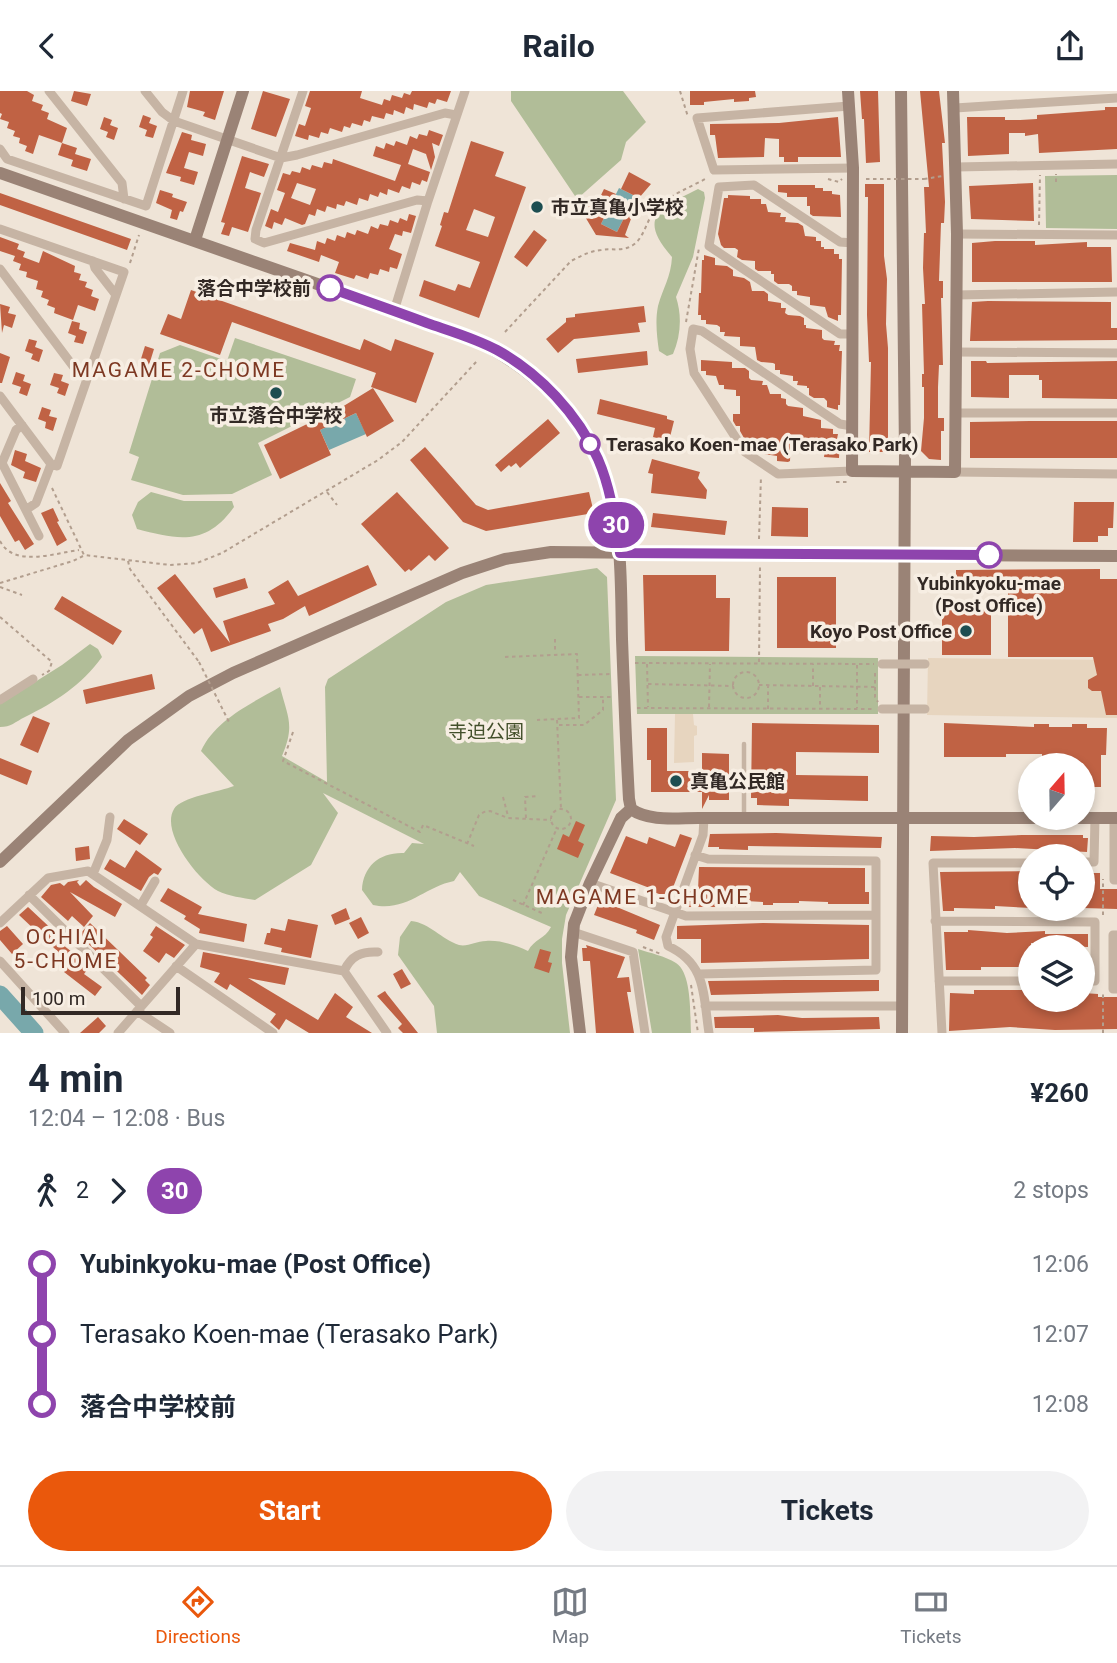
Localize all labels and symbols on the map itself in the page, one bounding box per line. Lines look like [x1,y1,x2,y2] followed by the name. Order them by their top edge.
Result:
[551,196,684,219] place label: 市立真亀小学校
[529,199,545,215] marker: 市立真亀小学校
[317,275,343,301] marker: 落合中学校前
[197,277,311,300] place label: 落合中学校前
[72,358,286,382] district label: MAGAME 2-CHOME
[268,385,284,401] marker: 市立落合中学校
[209,404,343,427] place label: 市立落合中学校
[606,433,918,456] place label: Terasako Koen-mae (Terasako Park)
[580,434,600,454] marker: Terasako Koen-mae (Terasako Park)
[584,502,648,548] line badge: 30
[976,542,1002,568] marker: Yubinkyoku-mae (Post Office)
[917,572,1061,617] place label: Yubinkyoku-mae (Post Office)
[810,620,952,643] place label: Koyo Post Office
[958,623,974,639] marker: Koyo Post Office
[448,720,524,743] park label: 寺迫公園
[1018,753,1096,829] north arrow
[690,770,785,793] place label: 真亀公民館
[668,773,684,789] marker: 真亀公民館
[536,885,750,909] district label: MAGAME 1-CHOME
[14,925,118,973] district label: OCHIAI 5-CHOME
[21,984,180,1016] scale bar

